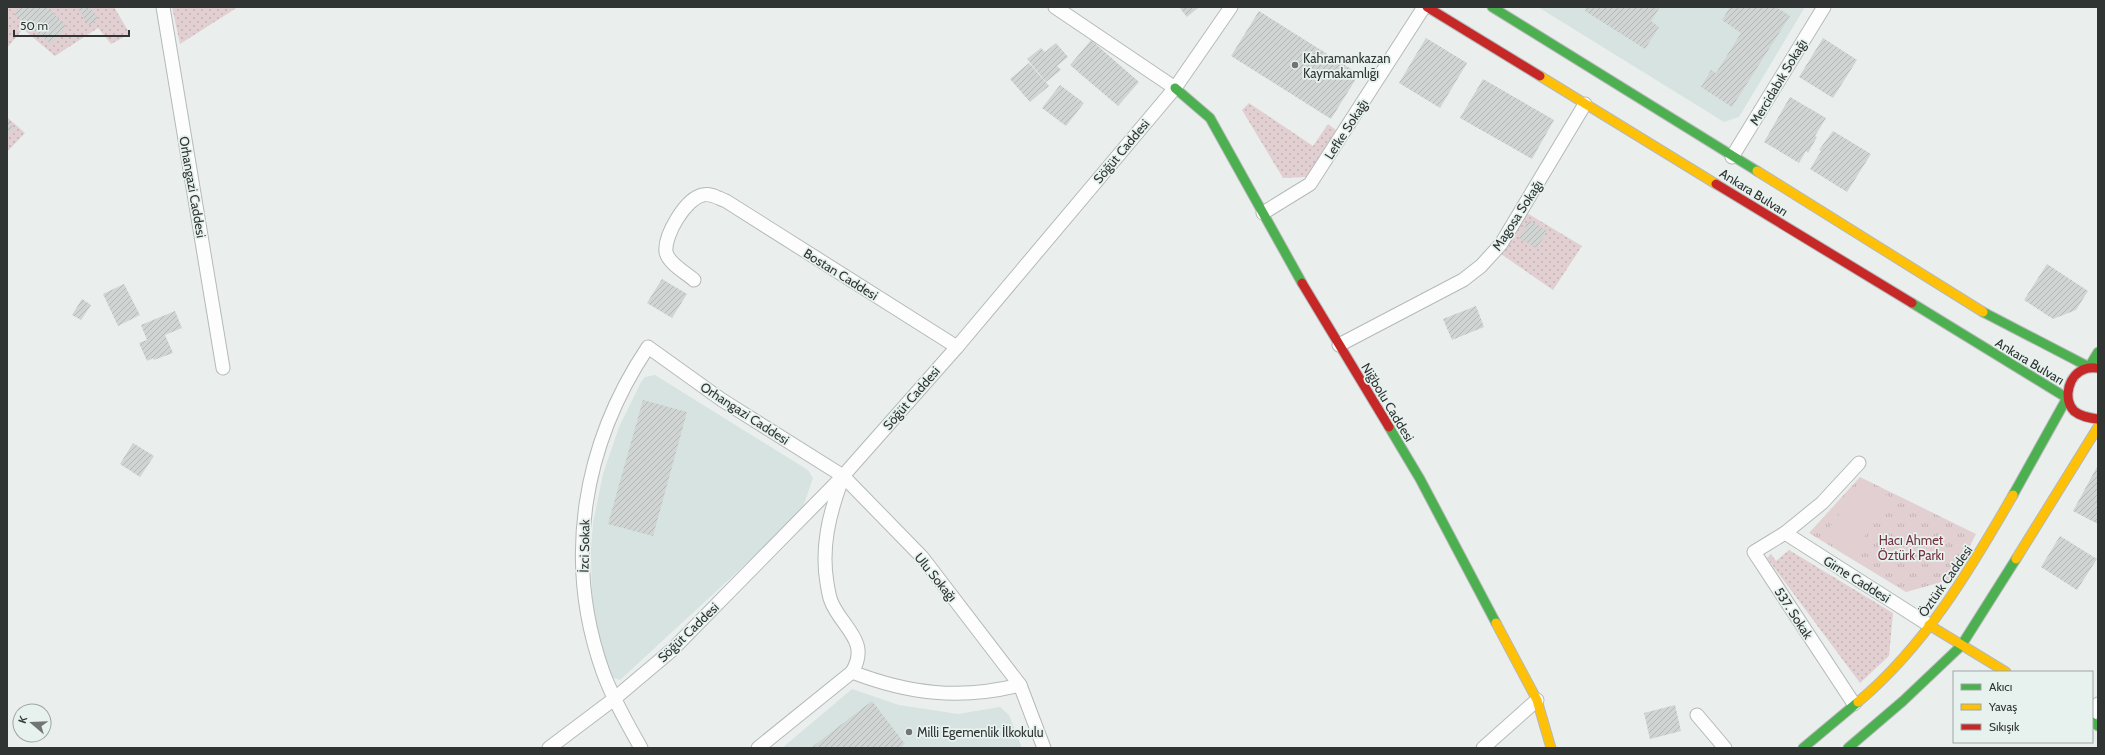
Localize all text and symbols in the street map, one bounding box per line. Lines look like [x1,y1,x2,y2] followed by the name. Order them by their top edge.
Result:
[14,12,129,38] scale bar
[20,18,48,33] text: 50 m
[1746,36,1810,128] street label: Mercidabık Sokağı
[1303,50,1390,81] place label: Kahramankazan Kaymakamlığı
[1290,60,1300,70] marker: Kahramankazan Kaymakamlığı
[1321,96,1371,162] street label: Lefke Sokağı
[1090,116,1152,186] street label: Söğüt Caddesi
[176,135,210,239] street label: Orhangazi Caddesi
[1717,165,1791,219] street label: Ankara Bulvarı
[1488,177,1546,253] street label: Magosa Sokağı
[801,245,881,303] street label: Bostan Caddesi
[1993,334,2067,388] street label: Ankara Bulvarı
[1358,360,1418,444] street label: Niğbolu Caddesi
[879,363,943,433] street label: Söğüt Caddesi
[698,378,792,448] street label: Orhangazi Caddesi
[576,519,592,573] street label: İzci Sokak
[1878,532,1944,563] park label: Hacı Ahmet Öztürk Parkı
[1914,542,1976,620] street label: Öztürk Caddesi
[912,549,960,605] street label: Ulu Sokağı
[1821,552,1893,606] street label: Girne Caddesi
[1771,584,1817,642] street label: 537. Sokak
[654,599,722,665] street label: Söğüt Caddesi
[1953,671,2093,743] legend
[1989,679,2012,694] text: Akıcı
[1988,699,2017,714] text: Yavaş
[12,703,52,743] north arrow
[15,714,30,725] text: K
[1989,719,2020,734] text: Sıkışık
[917,724,1044,740] place label: Milli Egemenlik İlkokulu
[904,727,914,737] marker: Milli Egemenlik İlkokulu

